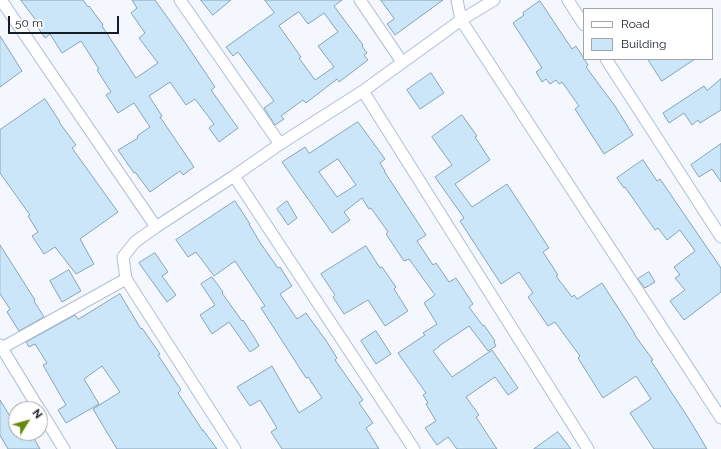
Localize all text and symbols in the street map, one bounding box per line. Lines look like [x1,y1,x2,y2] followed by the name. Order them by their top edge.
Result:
[10,8,121,34] scale bar
[583,8,713,60] legend
[15,16,43,30] text: 50 m
[621,17,650,31] text: Road
[621,37,667,51] text: Building
[8,401,48,441] north arrow
[29,407,45,421] text: N

